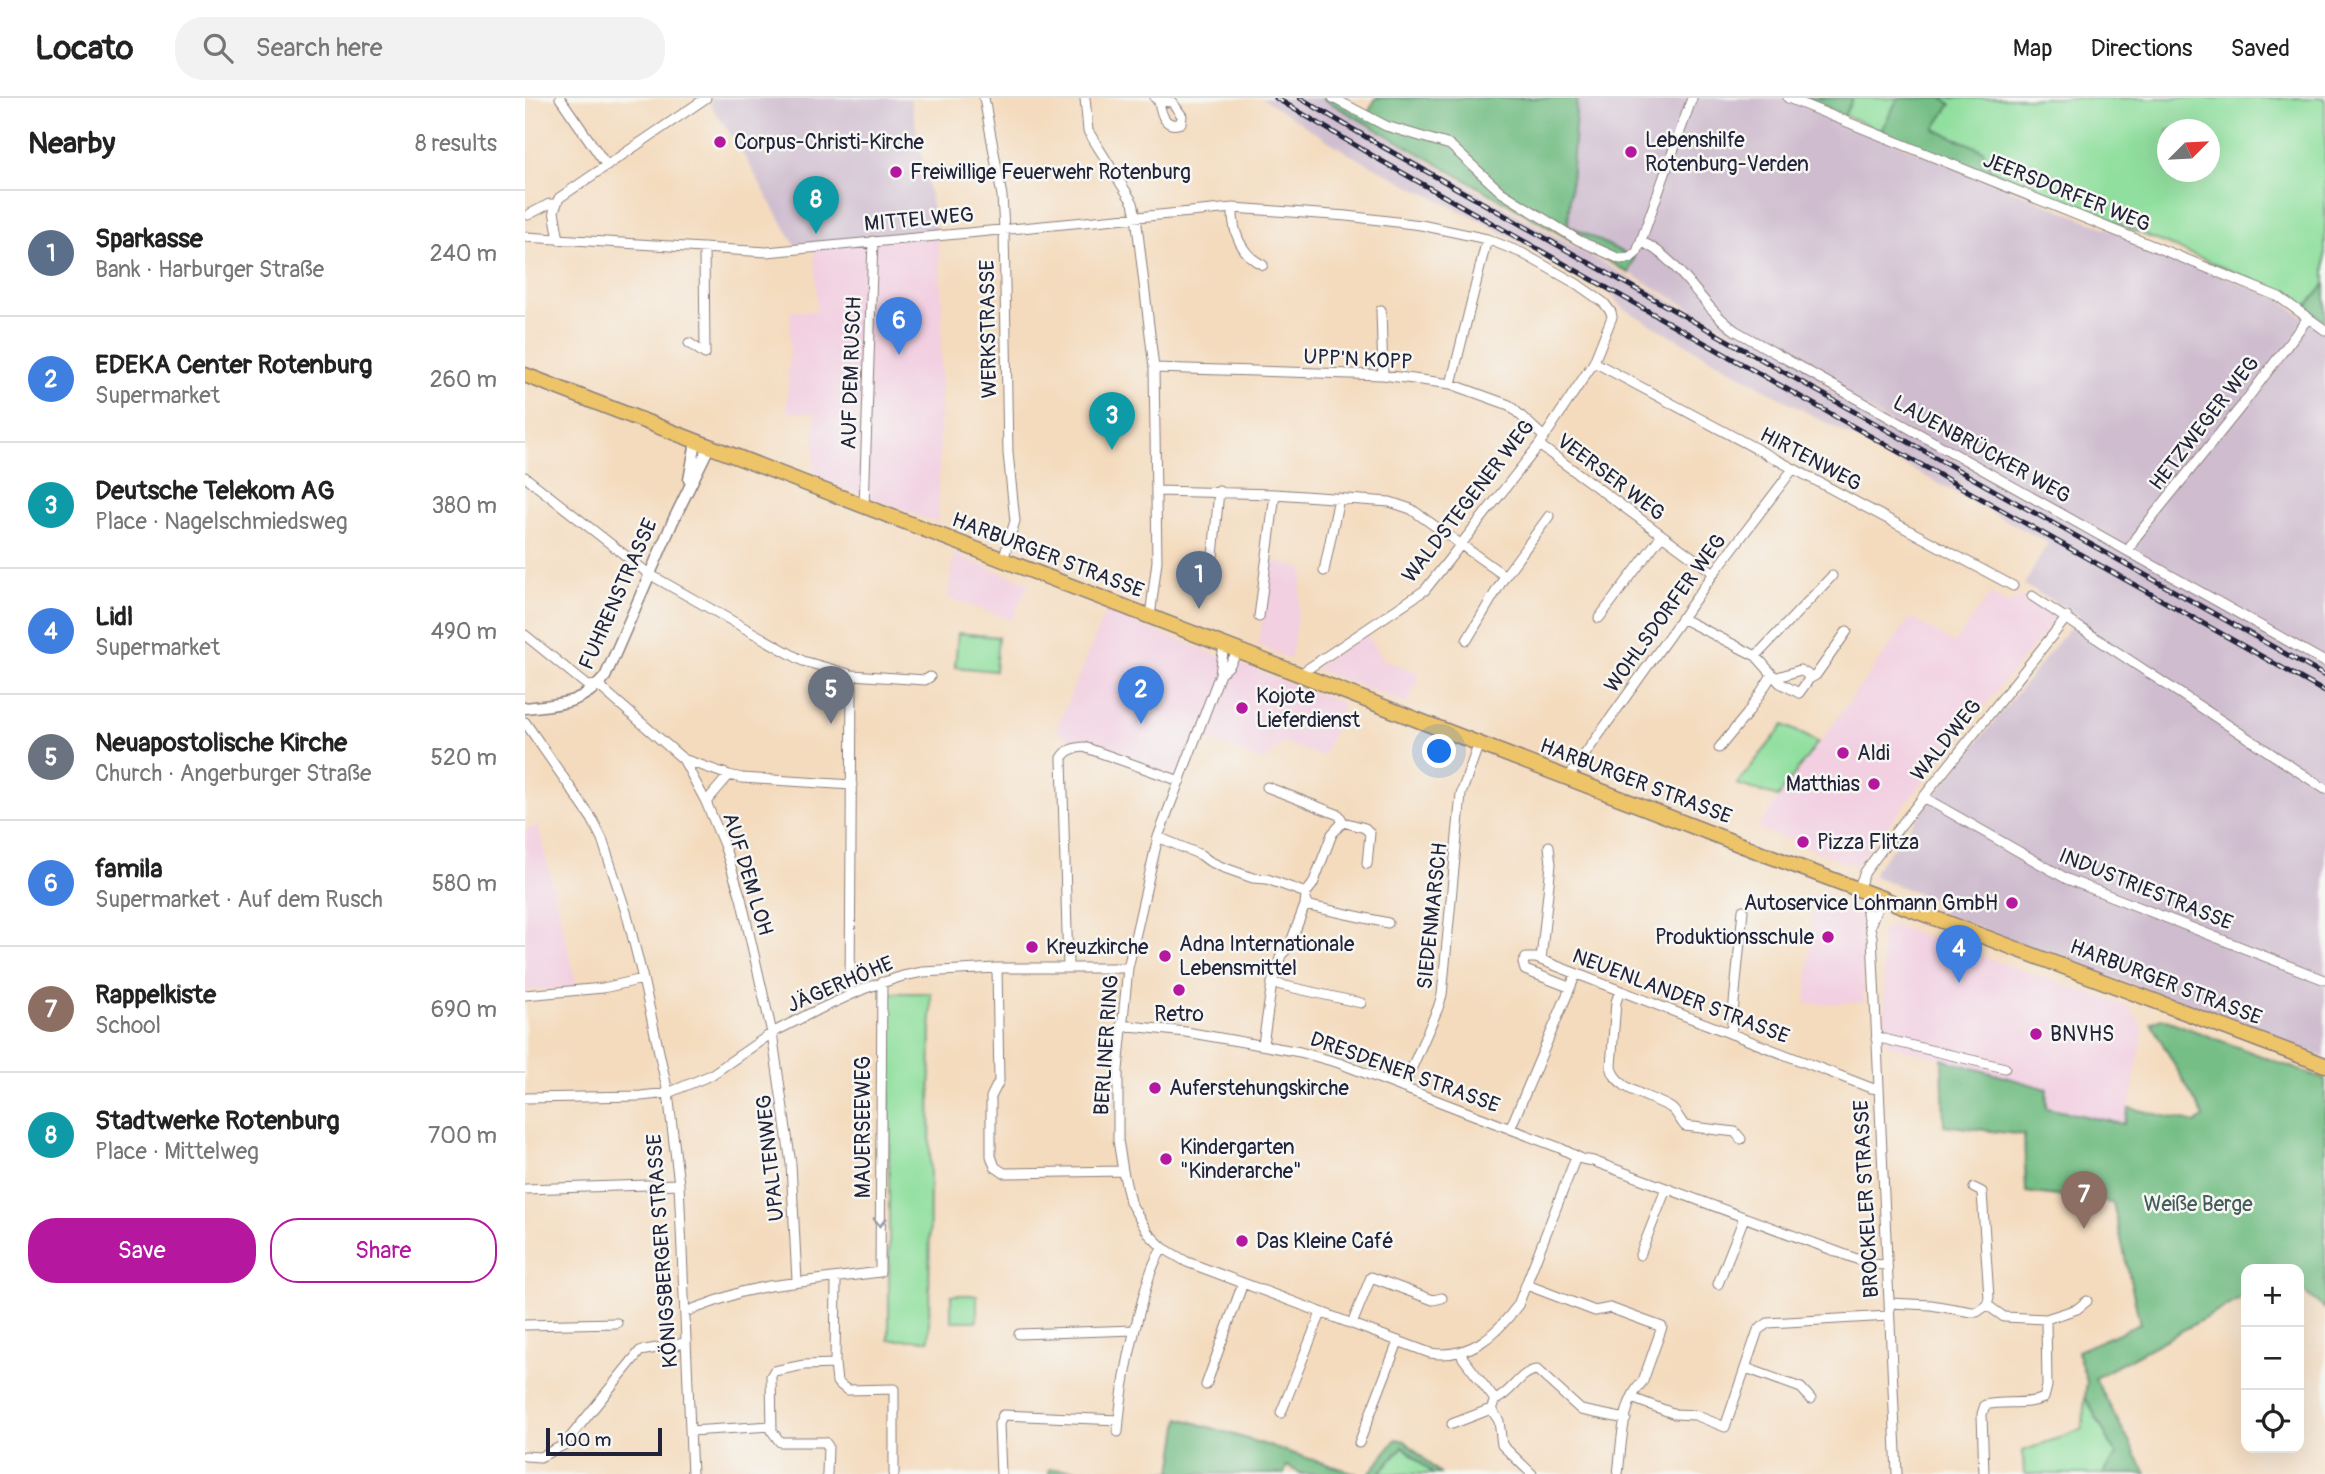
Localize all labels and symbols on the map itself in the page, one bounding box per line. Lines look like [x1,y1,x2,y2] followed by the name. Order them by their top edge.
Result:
[2157,119,2220,182] north arrow
[1645,127,1809,178] place label: Lebenshilfe Rotenburg-Verden
[734,129,925,156] place label: Corpus-Christi-Kirche
[712,134,728,150] marker: Corpus-Christi-Kirche
[1623,144,1639,160] marker: Lebenshilfe Rotenburg-Verden
[1979,147,2154,238] street label: JEERSDORFER WEG
[910,159,1191,186] place label: Freiwillige Feuerwehr Rotenburg
[888,164,904,180] marker: Freiwillige Feuerwehr Rotenburg
[793,176,839,234] pin: 8
[863,201,975,238] street label: MITTELWEG
[974,259,1003,399] street label: WERKSTRASSE
[835,296,868,450] street label: AUF DEM RUSCH
[876,297,922,355] pin: 6
[1303,343,1413,376] street label: UPP'N KOPP
[2143,351,2265,496] street label: HETZWEGER WEG
[1888,389,2075,510] street label: LAUENBRÜCKER WEG
[1089,392,1135,450] pin: 3
[1396,414,1541,588] street label: WALDSTEGENER WEG
[1755,421,1866,497] street label: HIRTENWEG
[1551,428,1670,527] street label: VEERSER WEG
[948,506,1148,605] street label: HARBURGER STRASSE
[573,514,664,674] street label: FUHRENSTRASSE
[1599,528,1732,698] street label: WOHLSDORFER WEG
[1176,551,1222,609] pin: 1
[808,666,854,724] pin: 5
[1118,666,1164,724] pin: 2
[1256,683,1360,734] place label: Kojote Lieferdienst
[1905,694,1988,787] street label: WALDWEG
[1234,700,1250,716] marker: Kojote Lieferdienst
[1536,732,1736,831] street label: HARBURGER STRASSE
[1422,734,1456,768] your location
[1857,740,1890,767] place label: Aldi
[1835,745,1851,761] marker: Aldi
[1786,771,1861,798] place label: Matthias
[1866,776,1882,792] marker: Matthias
[716,809,779,939] street label: AUF DEM LOH
[1817,829,1919,856] place label: Pizza Flitza
[1795,834,1811,850] marker: Pizza Flitza
[1411,841,1454,991] street label: SIEDENMARSCH
[2055,842,2237,937] street label: INDUSTRIESTRASSE
[1744,890,1998,917] place label: Autoservice Lohmann GmbH
[2004,895,2020,911] marker: Autoservice Lohmann GmbH
[1655,924,1815,951] place label: Produktionsschule
[1936,925,1982,983] pin: 4
[1820,929,1836,945] marker: Produktionsschule
[1179,931,1355,982] place label: Adna Internationale Lebensmittel
[2066,933,2266,1032] street label: HARBURGER STRASSE
[1046,934,1149,961] place label: Kreuzkirche
[1024,939,1040,955] marker: Kreuzkirche
[1569,943,1793,1050] street label: NEUENLANDER STRASSE
[1157,948,1173,964] marker: Adna Internationale Lebensmittel
[783,950,897,1019] street label: JÄGERHÖHE
[1088,974,1125,1116] street label: BERLINER RING
[1171,982,1187,998] marker: Retro
[1154,1001,1204,1028] place label: Retro
[2050,1021,2114,1048] place label: BNVHS
[1306,1026,1503,1119] street label: DRESDENER STRASSE
[2028,1026,2044,1042] marker: BNVHS
[850,1056,877,1198] street label: MAUERSEEWEG
[1169,1075,1349,1102] place label: Auferstehungskirche
[1147,1080,1163,1096] marker: Auferstehungskirche
[750,1093,791,1222] street label: UPALTENWEG
[1848,1099,1885,1299] street label: BROCKELER STRASSE
[641,1133,684,1369] street label: KÖNIGSBERGER STRASSE
[1180,1134,1302,1185] place label: Kindergarten "Kinderarche"
[1158,1151,1174,1167] marker: Kindergarten "Kinderarche"
[2061,1171,2107,1229] pin: 7
[2143,1191,2253,1218] park label: Weiße Berge
[873,1217,888,1228] one-way arrow
[1256,1228,1394,1255] place label: Das Kleine Café
[1234,1233,1250,1249] marker: Das Kleine Café
[546,1425,661,1457] scale bar

